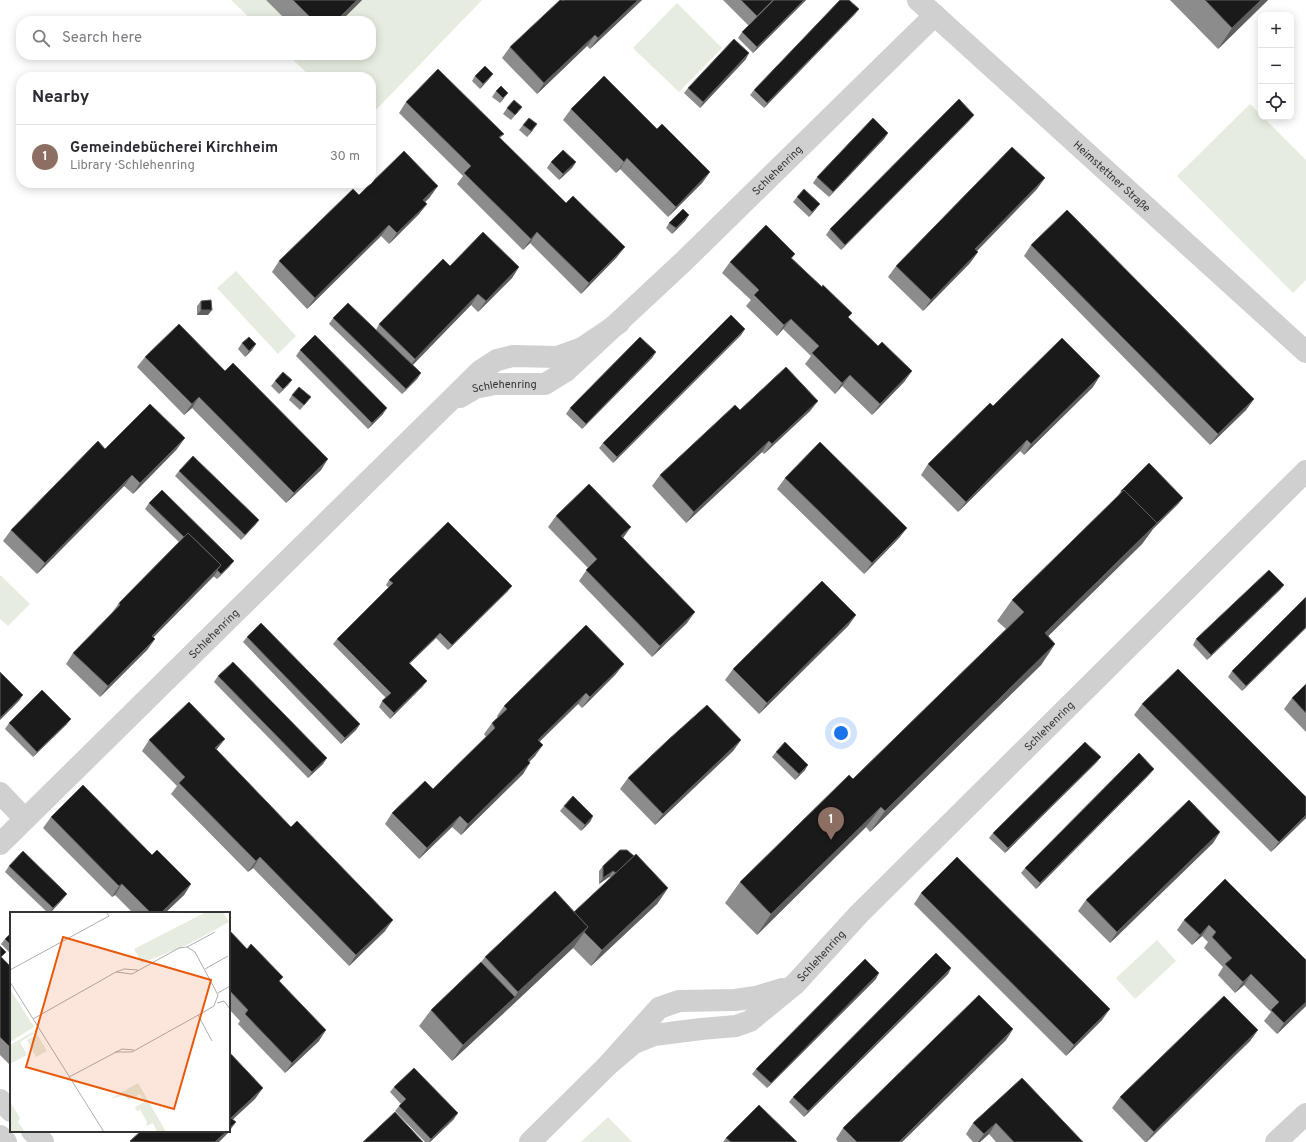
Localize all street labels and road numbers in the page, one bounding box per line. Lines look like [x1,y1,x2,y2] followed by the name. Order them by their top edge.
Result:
[1070,138,1153,216] street label: Heimstettner Straße
[749,143,806,199] street label: Schlehenring
[471,378,537,396] street label: Schlehenring
[186,606,243,662] street label: Schlehenring
[1022,698,1078,754] street label: Schlehenring
[794,928,849,985] street label: Schlehenring

